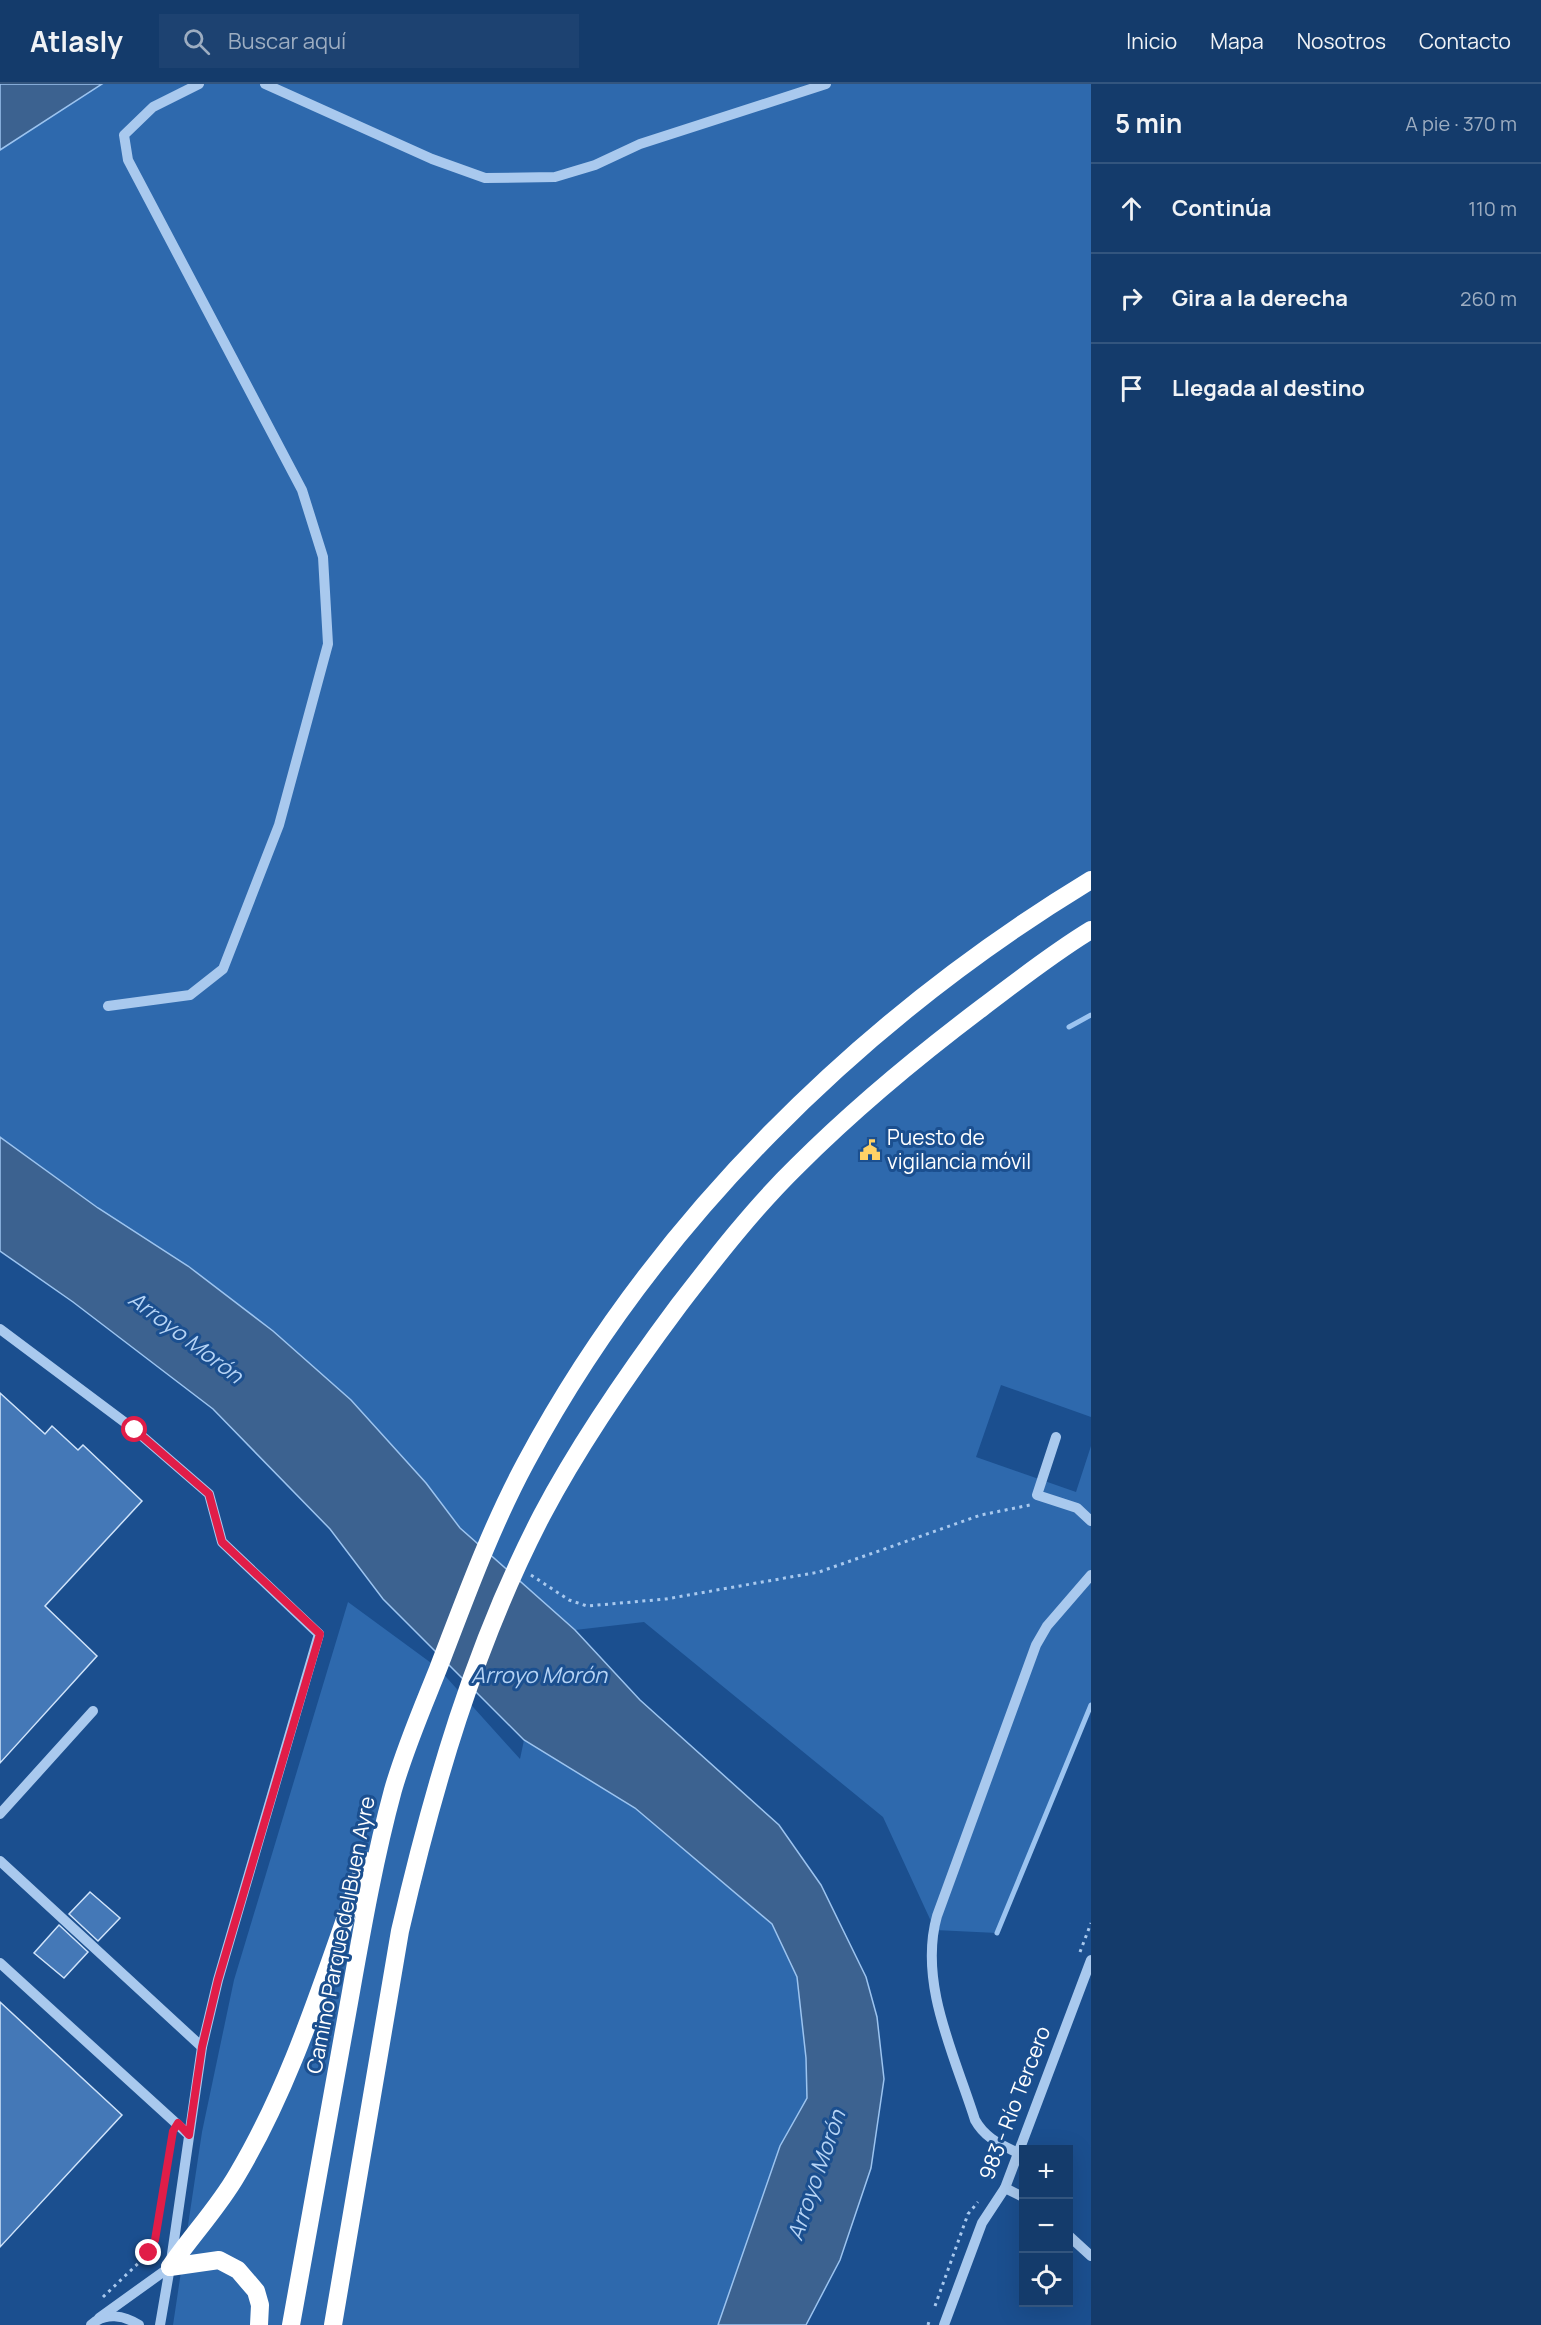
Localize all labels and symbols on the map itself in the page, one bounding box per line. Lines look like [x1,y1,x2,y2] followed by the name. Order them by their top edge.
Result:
[887,1123,1031,1175] place label: Puesto de vigilancia móvil
[858,1138,882,1162] public building icon: Puesto de vigilancia móvil
[123,1284,250,1390] water label: Arroyo Morón
[121,1416,147,1442] route start
[471,1660,608,1690] water label: Arroyo Morón
[299,1794,381,2076] street label: Camino Parque del Buen Ayre
[972,2022,1056,2184] street label: 983 - Río Tercero
[780,2105,853,2244] water label: Arroyo Morón
[135,2239,161,2265] route end

